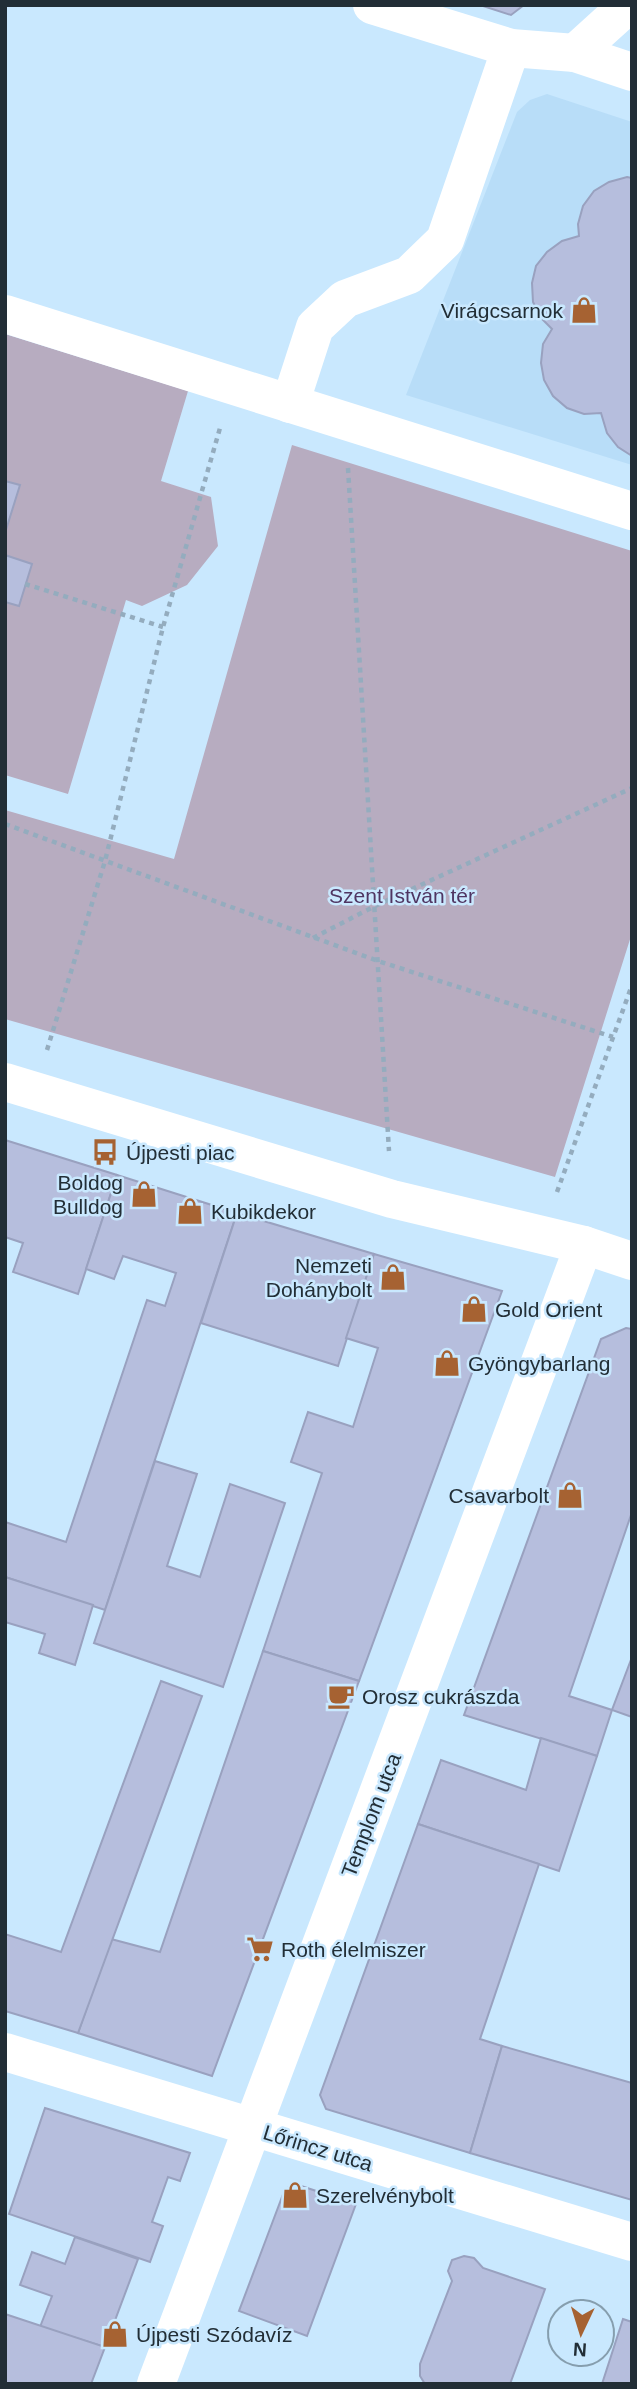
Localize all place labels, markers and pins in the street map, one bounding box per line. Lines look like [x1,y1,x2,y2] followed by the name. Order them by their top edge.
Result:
[569,295,599,325] shop icon: Virágcsarnok
[441,299,563,322] place label: Virágcsarnok
[90,1137,120,1167] bus stop icon: Újpesti piac
[126,1141,235,1164] place label: Újpesti piac
[53,1171,123,1218] place label: Boldog Bulldog
[129,1179,159,1209] shop icon: Boldog Bulldog
[175,1196,205,1226] shop icon: Kubikdekor
[211,1200,316,1223] place label: Kubikdekor
[266,1254,372,1301] place label: Nemzeti Dohánybolt
[378,1262,408,1292] shop icon: Nemzeti Dohánybolt
[459,1294,489,1324] shop icon: Gold Orient
[495,1298,603,1321] place label: Gold Orient
[432,1348,462,1378] shop icon: Gyöngybarlang
[468,1352,610,1375] place label: Gyöngybarlang
[555,1480,585,1510] shop icon: Csavarbolt
[449,1484,549,1507] place label: Csavarbolt
[326,1681,356,1711] cafe icon: Orosz cukrászda
[362,1685,520,1708] place label: Orosz cukrászda
[245,1934,275,1964] supermarket icon: Roth élelmiszer
[281,1938,426,1961] place label: Roth élelmiszer
[280,2180,310,2210] shop icon: Szerelvénybolt
[316,2184,454,2207] place label: Szerelvénybolt
[100,2319,130,2349] shop icon: Újpesti Szódavíz
[136,2323,292,2346] place label: Újpesti Szódavíz

